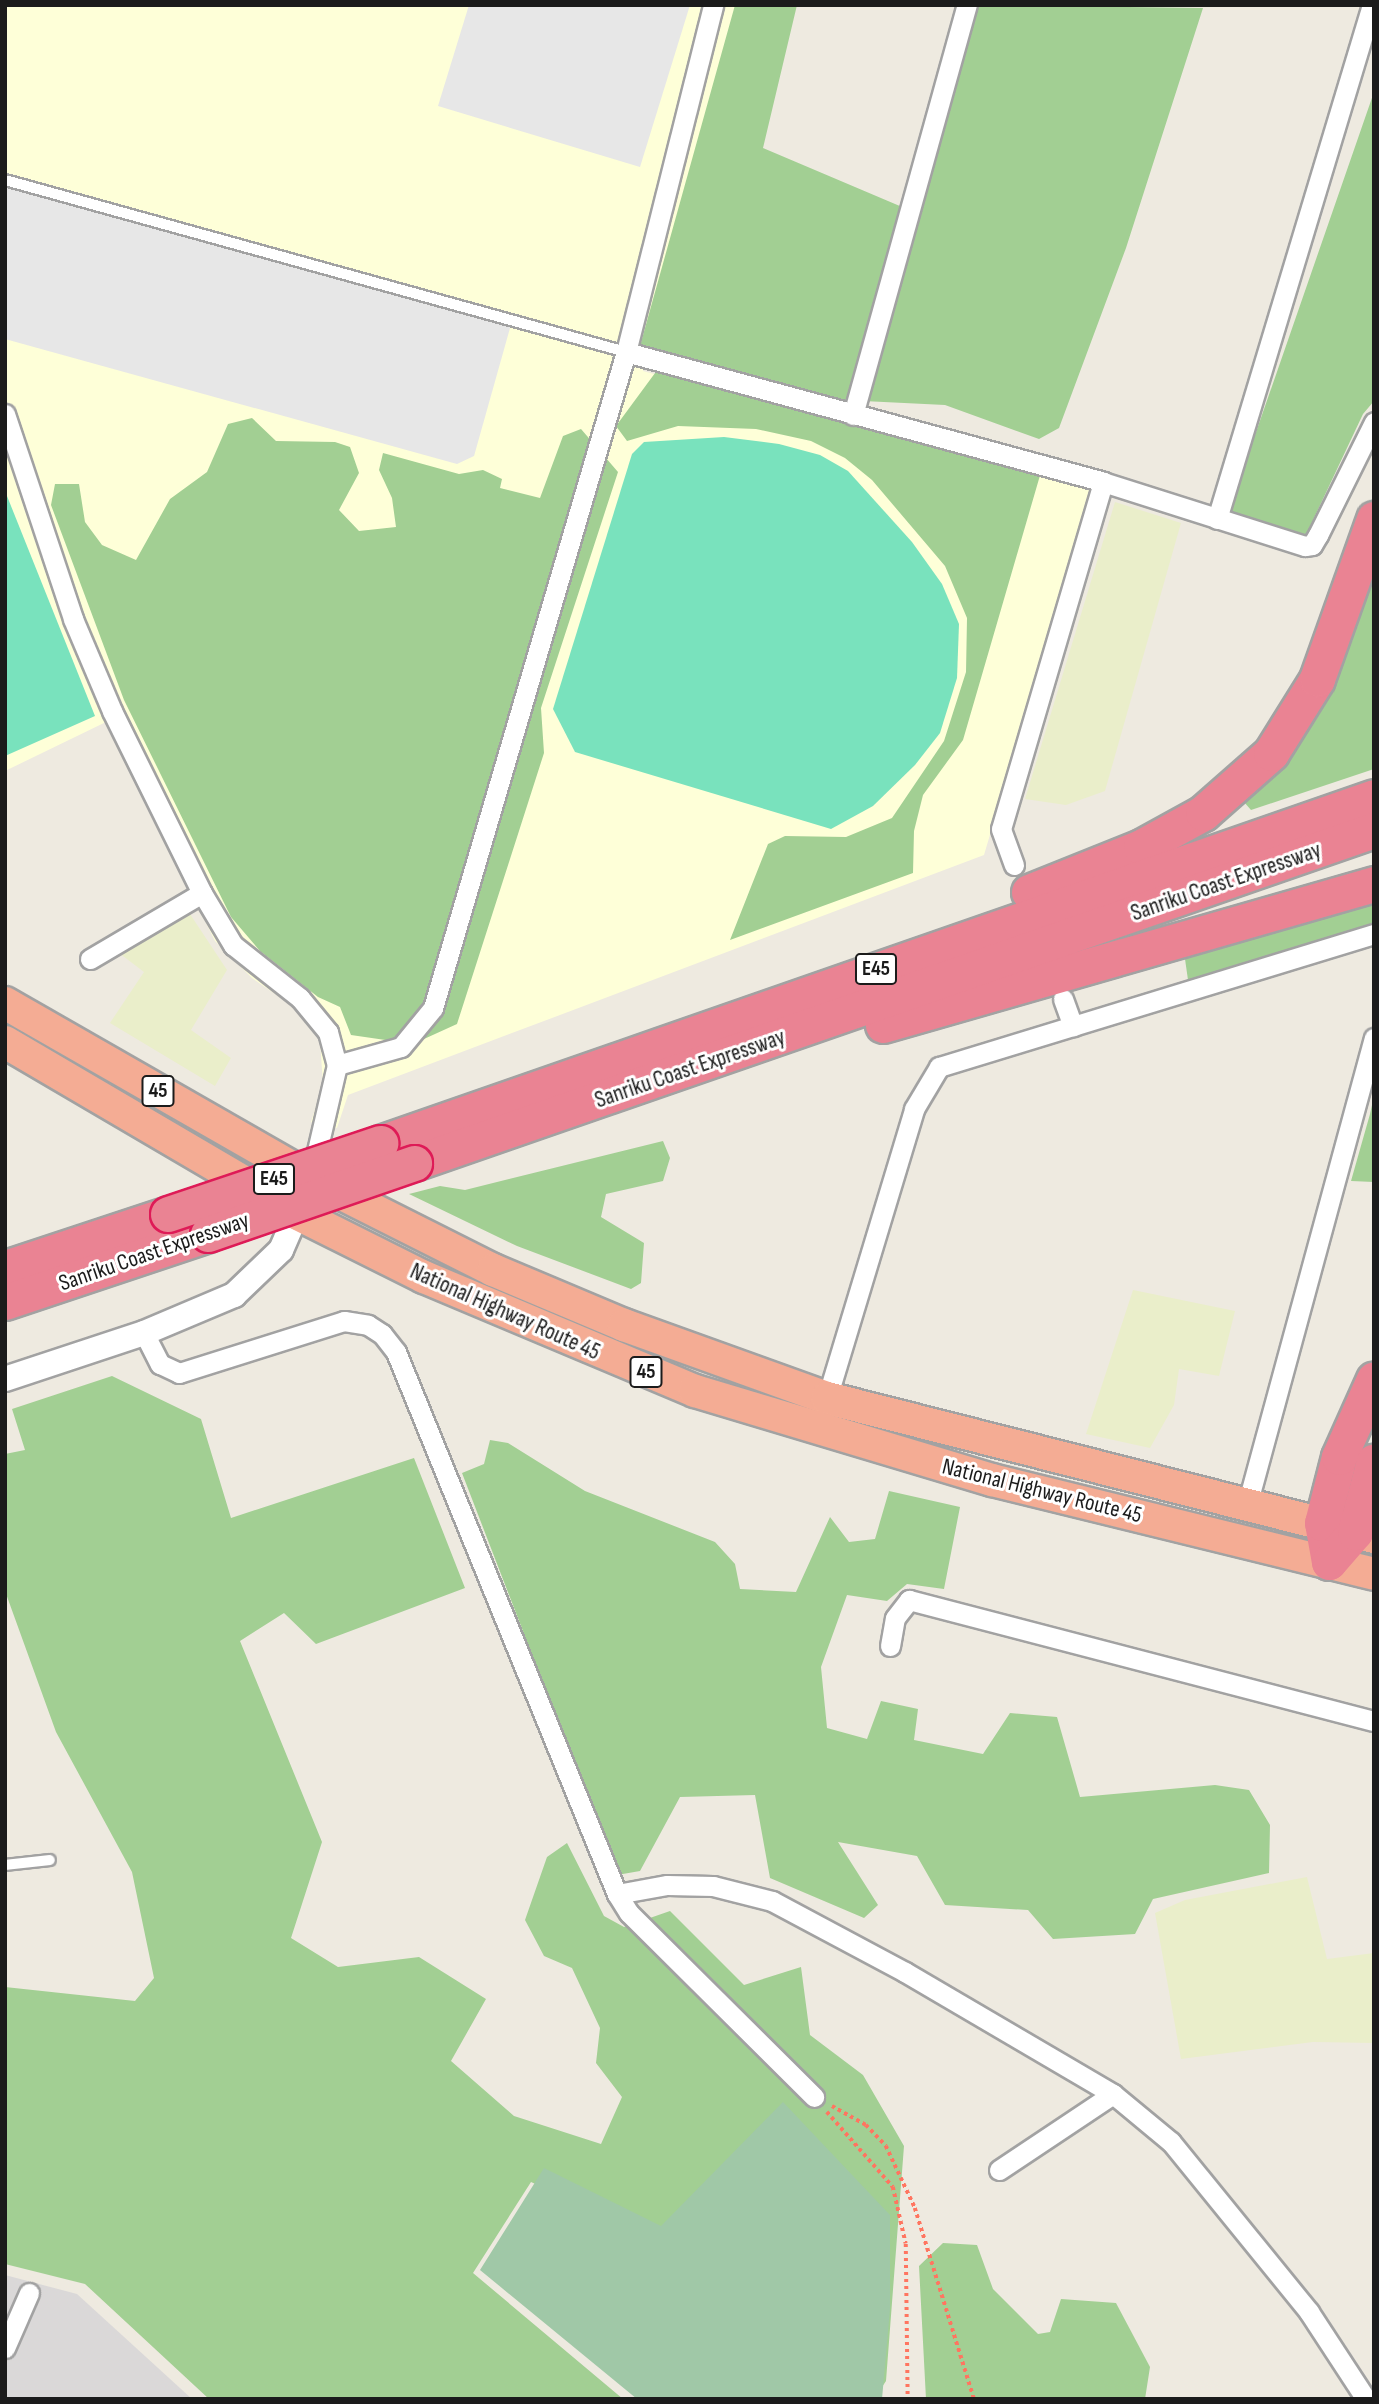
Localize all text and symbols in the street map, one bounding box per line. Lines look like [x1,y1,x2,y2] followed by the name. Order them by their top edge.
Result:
[1127,837,1325,927] street label: Sanriku Coast Expressway
[853,951,899,986] road number: E45
[591,1024,789,1114] street label: Sanriku Coast Expressway
[140,1074,176,1108] road number: 45
[251,1162,297,1196] road number: E45
[55,1207,253,1297] street label: Sanriku Coast Expressway
[406,1258,604,1366] street label: National Highway Route 45
[628,1354,664,1390] road number: 45
[939,1453,1145,1529] street label: National Highway Route 45

